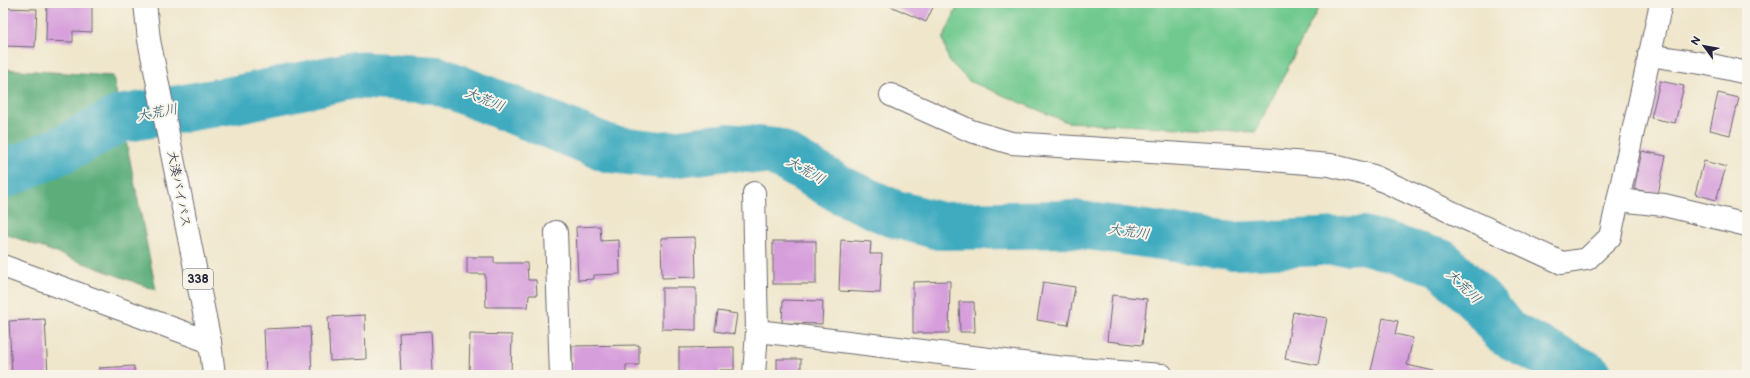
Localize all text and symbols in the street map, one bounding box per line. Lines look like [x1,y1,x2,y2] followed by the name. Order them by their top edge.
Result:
[1684,26,1724,66] north arrow
[1688,34,1704,48] text: N
[462,84,507,115] water label: 大荒川
[135,100,179,125] water label: 大荒川
[164,150,194,229] street label: 大湊バイパス
[783,153,828,188] water label: 大荒川
[1107,220,1151,243] water label: 大荒川
[1443,265,1485,307] water label: 大荒川
[183,269,213,289] road number: 338

